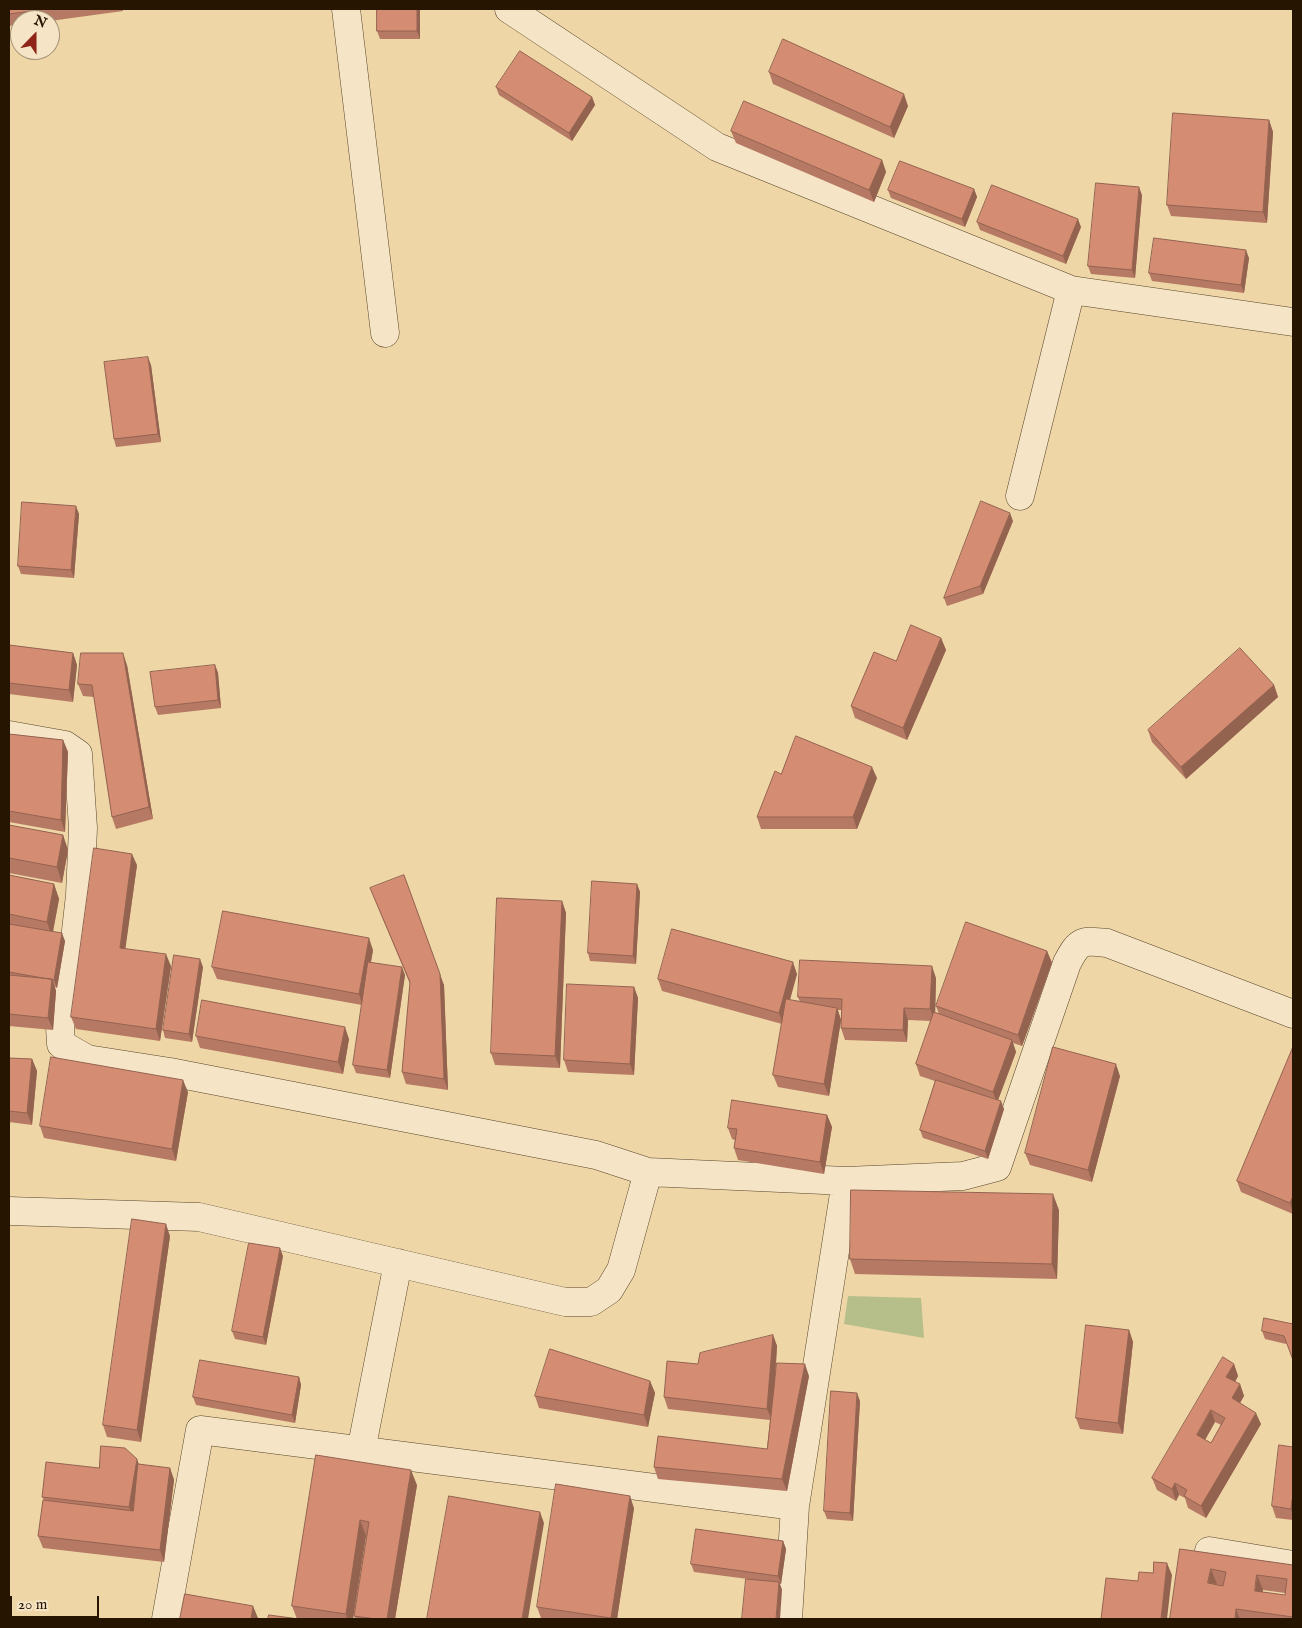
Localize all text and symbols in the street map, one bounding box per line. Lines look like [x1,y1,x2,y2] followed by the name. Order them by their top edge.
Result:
[10,10,60,60] north arrow
[31,11,49,33] text: N
[12,1586,101,1618] scale bar
[18,1595,47,1614] text: 20 m

